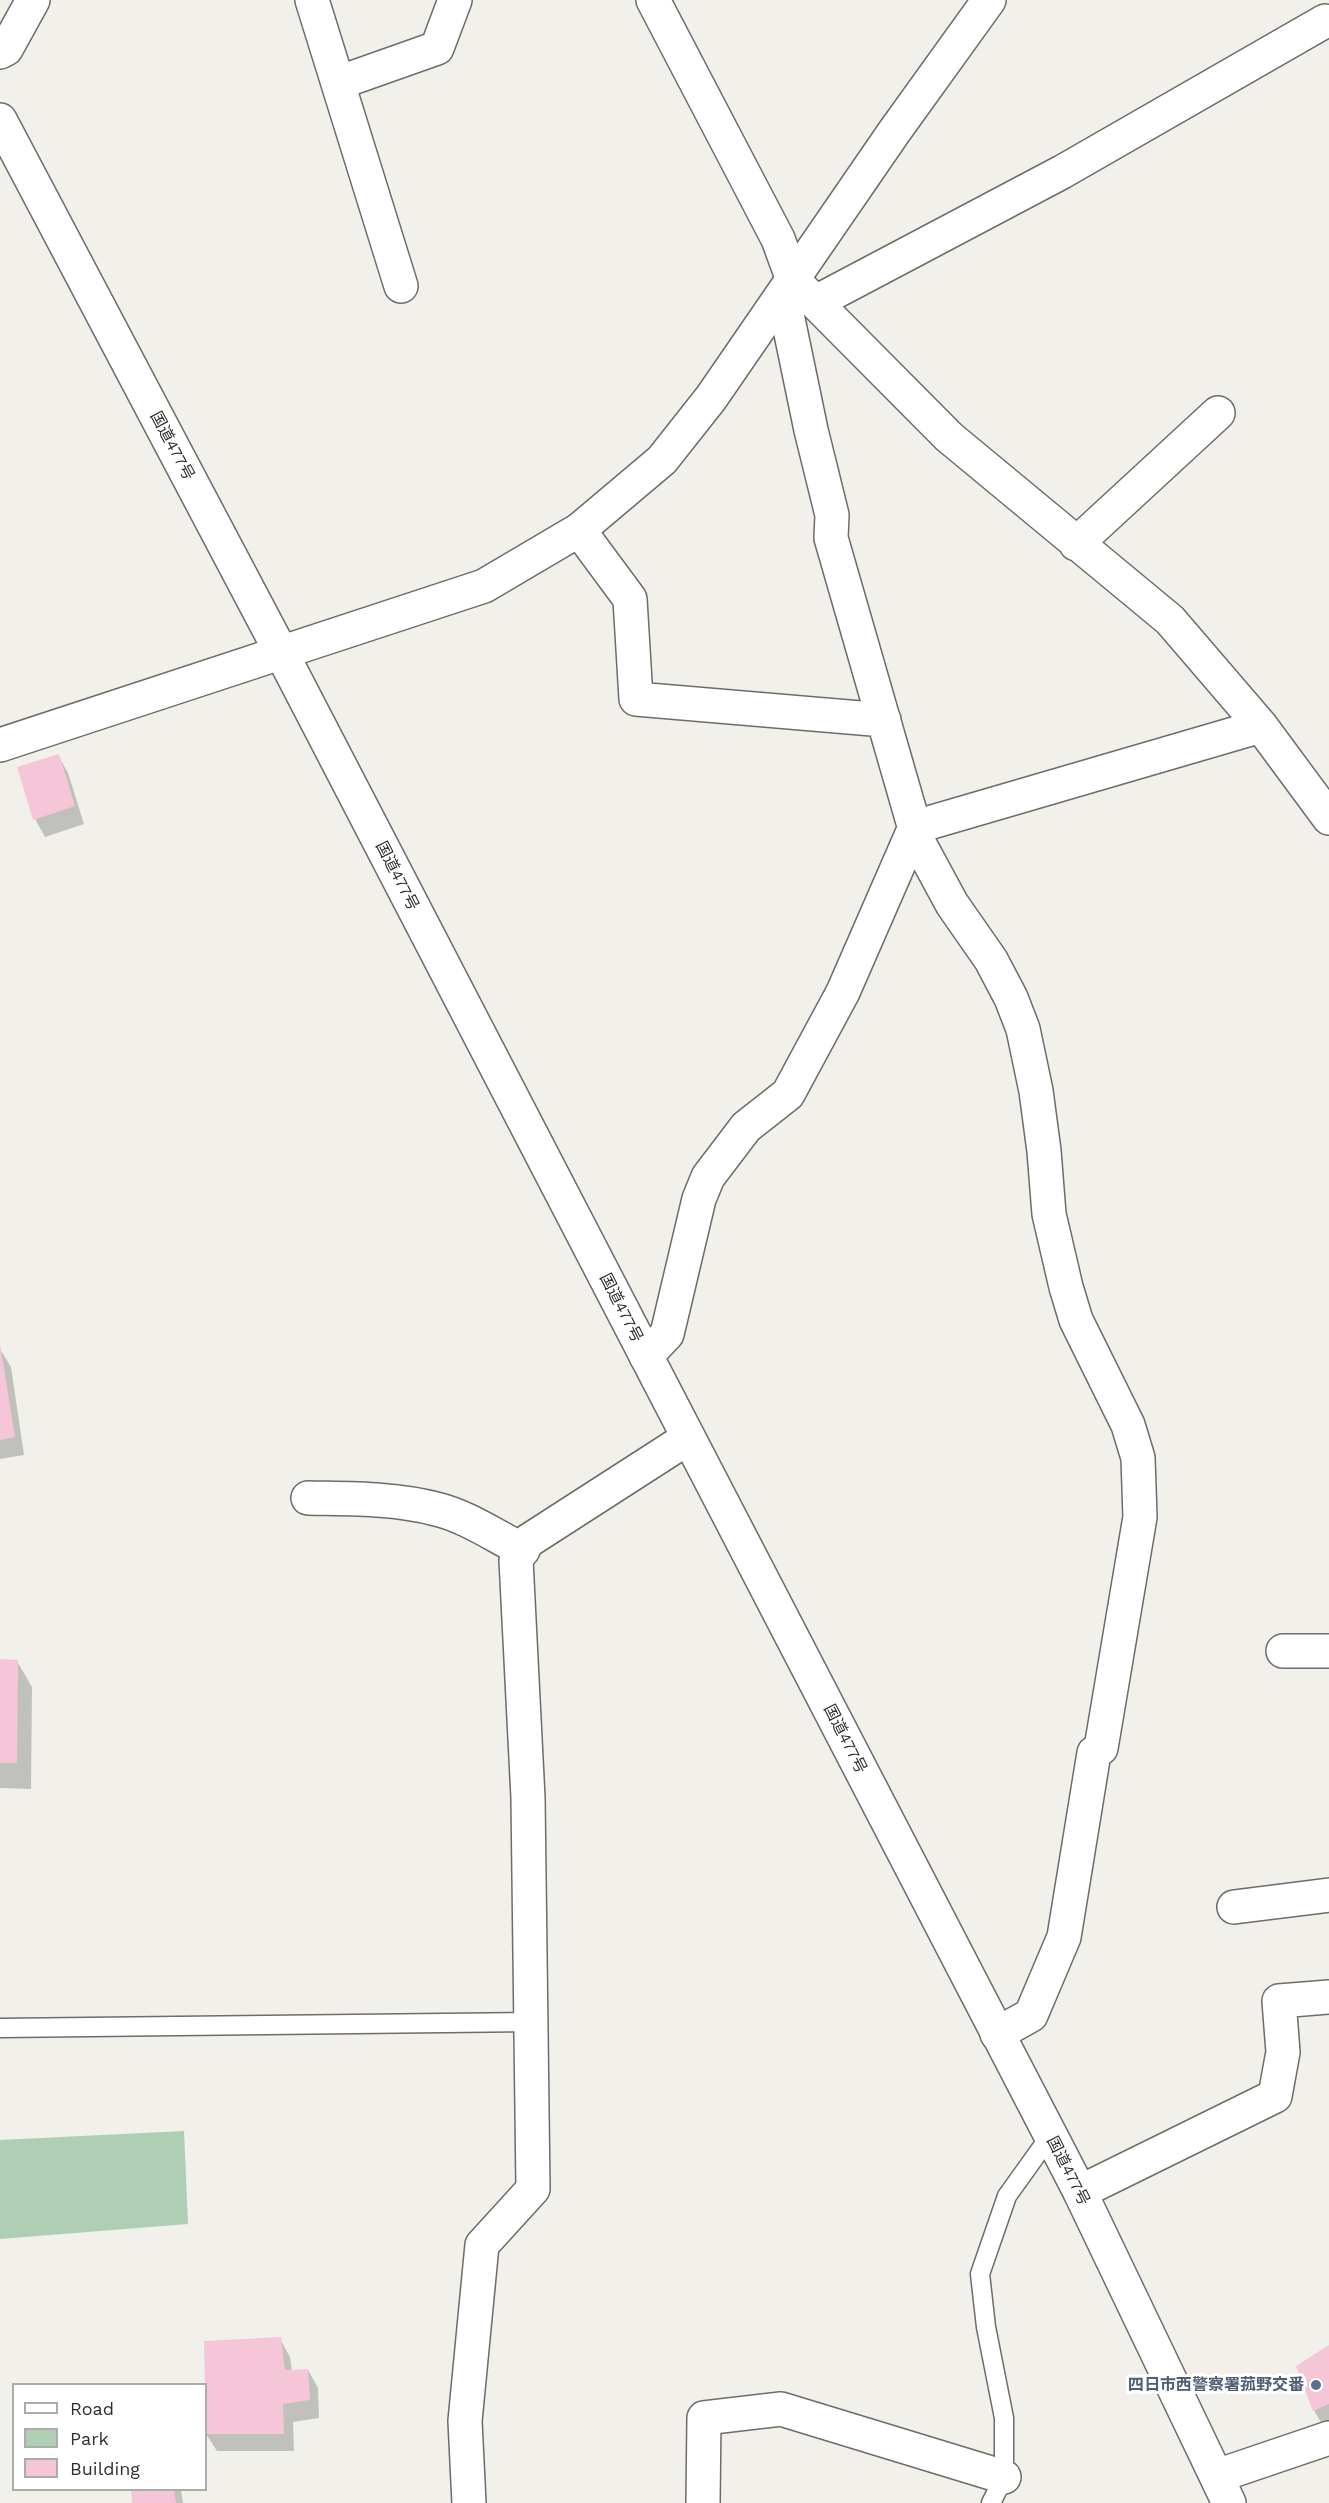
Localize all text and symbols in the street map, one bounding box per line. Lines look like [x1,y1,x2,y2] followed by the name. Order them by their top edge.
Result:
[146,408,198,484] street label: 国道477号
[371,838,423,914] street label: 国道477号
[595,1270,647,1346] street label: 国道477号
[819,1701,871,1777] street label: 国道477号
[1042,2133,1094,2209] street label: 国道477号
[1128,2375,1304,2395] place label: 四日市西警察署菰野交番
[1309,2378,1323,2392] marker: 四日市西警察署菰野交番
[12,2383,207,2491] legend
[70,2398,114,2419] text: Road
[70,2428,109,2449] text: Park
[70,2458,140,2479] text: Building

